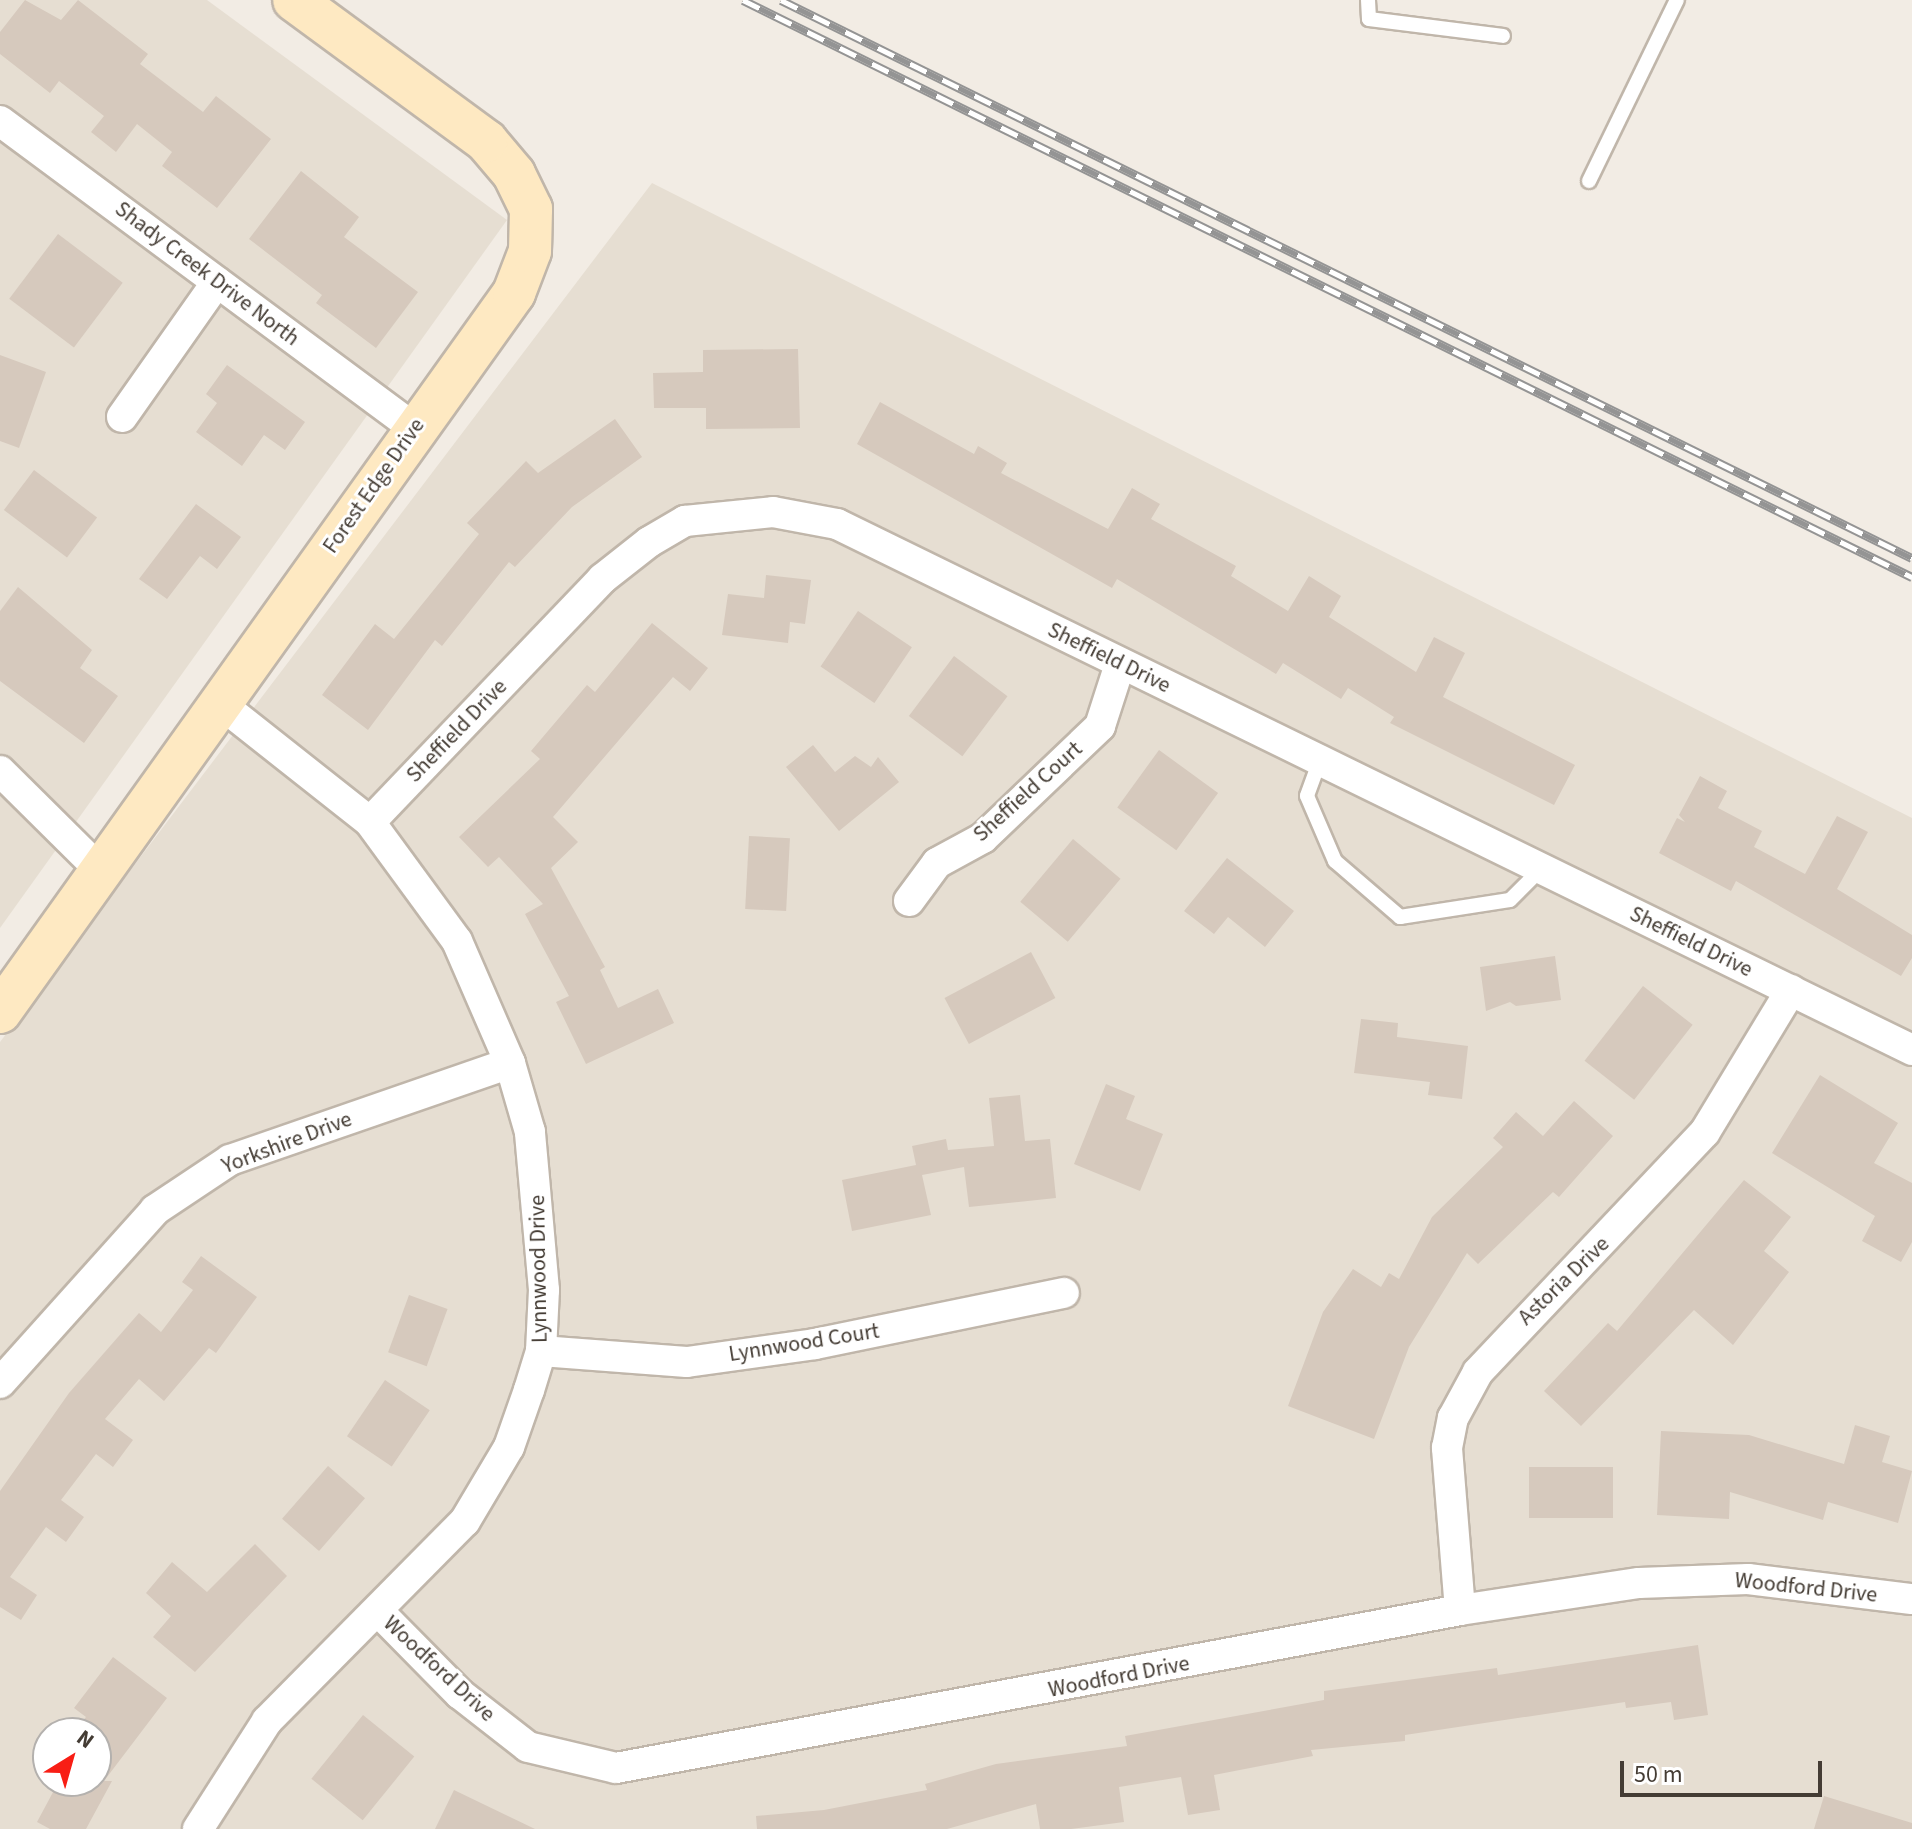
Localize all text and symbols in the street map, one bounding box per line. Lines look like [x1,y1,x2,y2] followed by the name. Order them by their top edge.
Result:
[110,196,304,352] street label: Shady Creek Drive North
[318,413,430,559] street label: Forest Edge Drive
[1043,617,1175,699] street label: Sheffield Drive
[401,674,513,788] street label: Sheffield Drive
[968,736,1088,848] street label: Sheffield Court
[1625,901,1757,983] street label: Sheffield Drive
[218,1106,356,1180] street label: Yorkshire Drive
[525,1195,553,1343] street label: Lynnwood Drive
[1513,1231,1615,1331] street label: Astoria Drive
[727,1318,881,1368] street label: Lynnwood Court
[1733,1567,1879,1609] street label: Woodford Drive
[378,1611,500,1727] street label: Woodford Drive
[1046,1650,1192,1704] street label: Woodford Drive
[32,1717,112,1797] north arrow
[70,1722,101,1757] text: N
[1624,1745,1826,1795] scale bar
[1634,1757,1683,1792] text: 50 m

